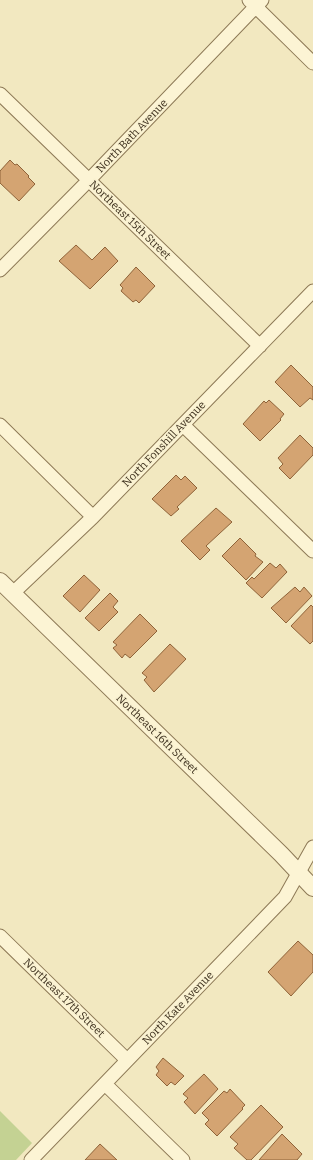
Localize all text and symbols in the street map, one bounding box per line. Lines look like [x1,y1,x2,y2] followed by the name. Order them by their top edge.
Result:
[94,97,170,175] street label: North Bath Avenue
[87,178,173,262] street label: Northeast 15th Street
[120,398,208,490] street label: North Fonshill Avenue
[113,692,201,776] street label: Northeast 16th Street
[21,956,107,1040] street label: Northeast 17th Street
[140,969,216,1047] street label: North Kate Avenue

